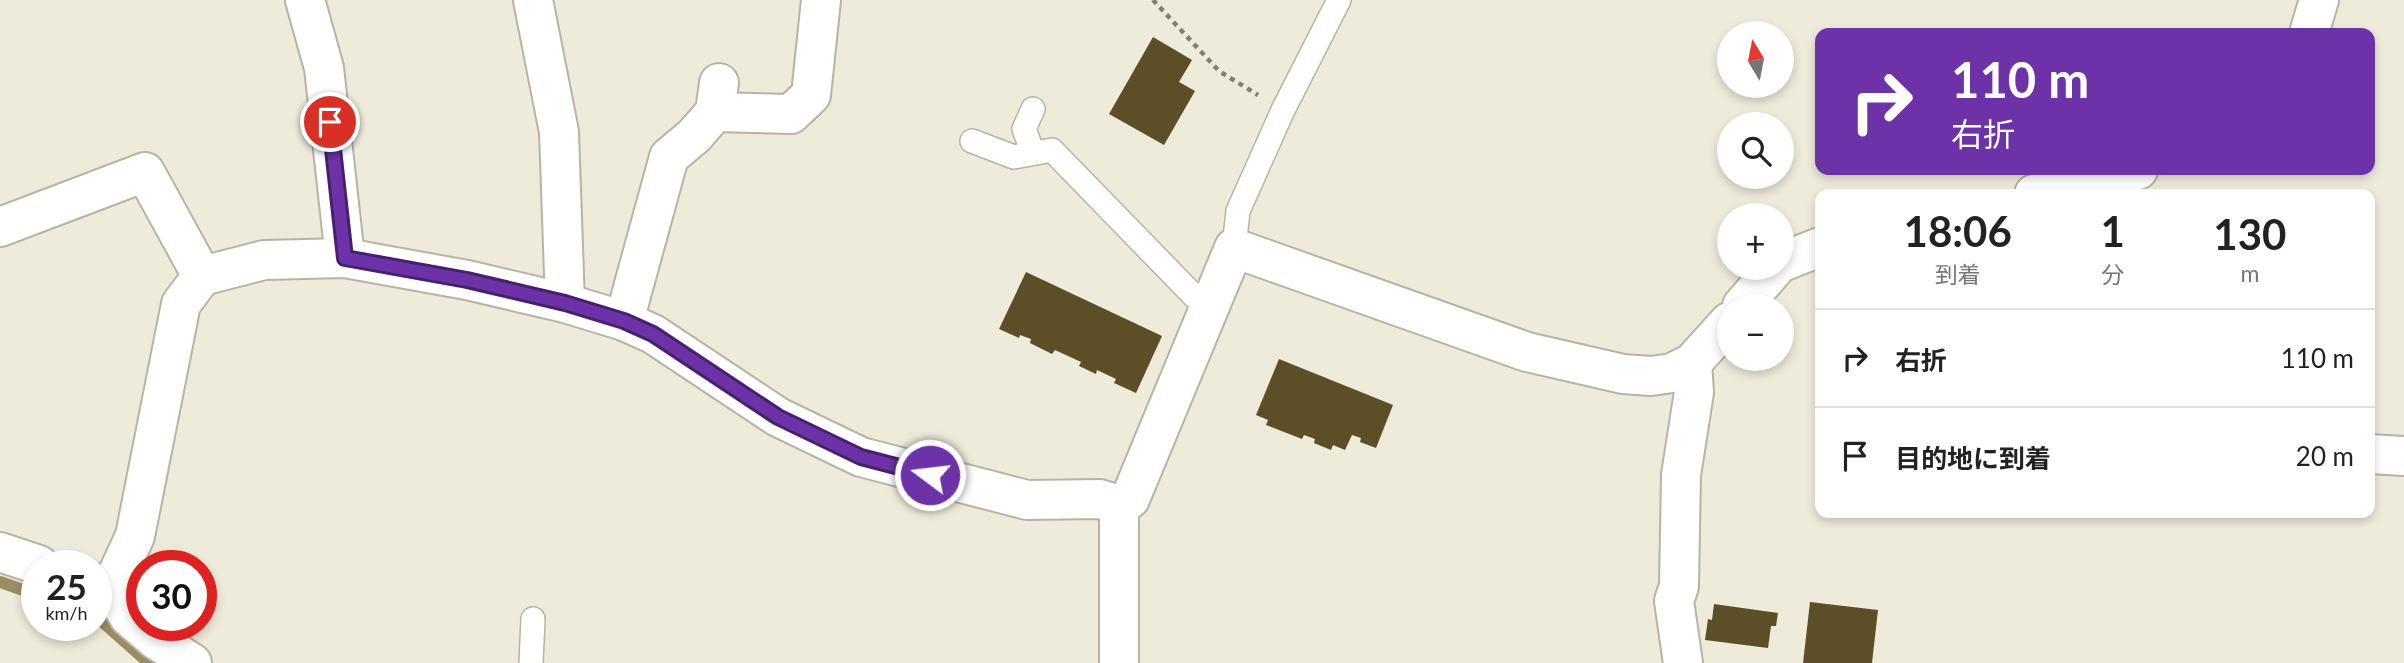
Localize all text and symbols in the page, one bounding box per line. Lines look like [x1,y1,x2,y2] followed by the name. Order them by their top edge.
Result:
[1717,21,1794,98] north arrow
[1717,21,1794,371] map controls
[1951,50,2089,108] text: 110 m
[1836,56,1927,147] icon: right
[300,92,360,152] pin
[311,103,349,141] icon: arrive
[1717,112,1794,189] button: search
[1951,114,2015,153] text: 右折
[1717,203,1794,280] button: +
[1904,206,2012,256] text: 18:06
[2100,206,2125,256] text: 1
[2213,209,2286,259] text: 130
[2240,259,2259,287] text: m
[1935,260,1981,288] text: 到着
[2101,260,2124,288] text: 分
[1717,294,1794,371] button: −
[1836,339,1874,377] icon: right
[2281,342,2354,374] text: 110 m
[1895,344,1947,376] text: 右折
[1836,437,1874,475] icon: arrive
[893,438,967,512] position arrow
[2296,440,2354,472] text: 20 m
[1895,442,2051,474] text: 目的地に到着
[126,550,217,641] speed limit sign: 30
[46,565,87,607] text: 25
[45,602,88,624] text: km/h

